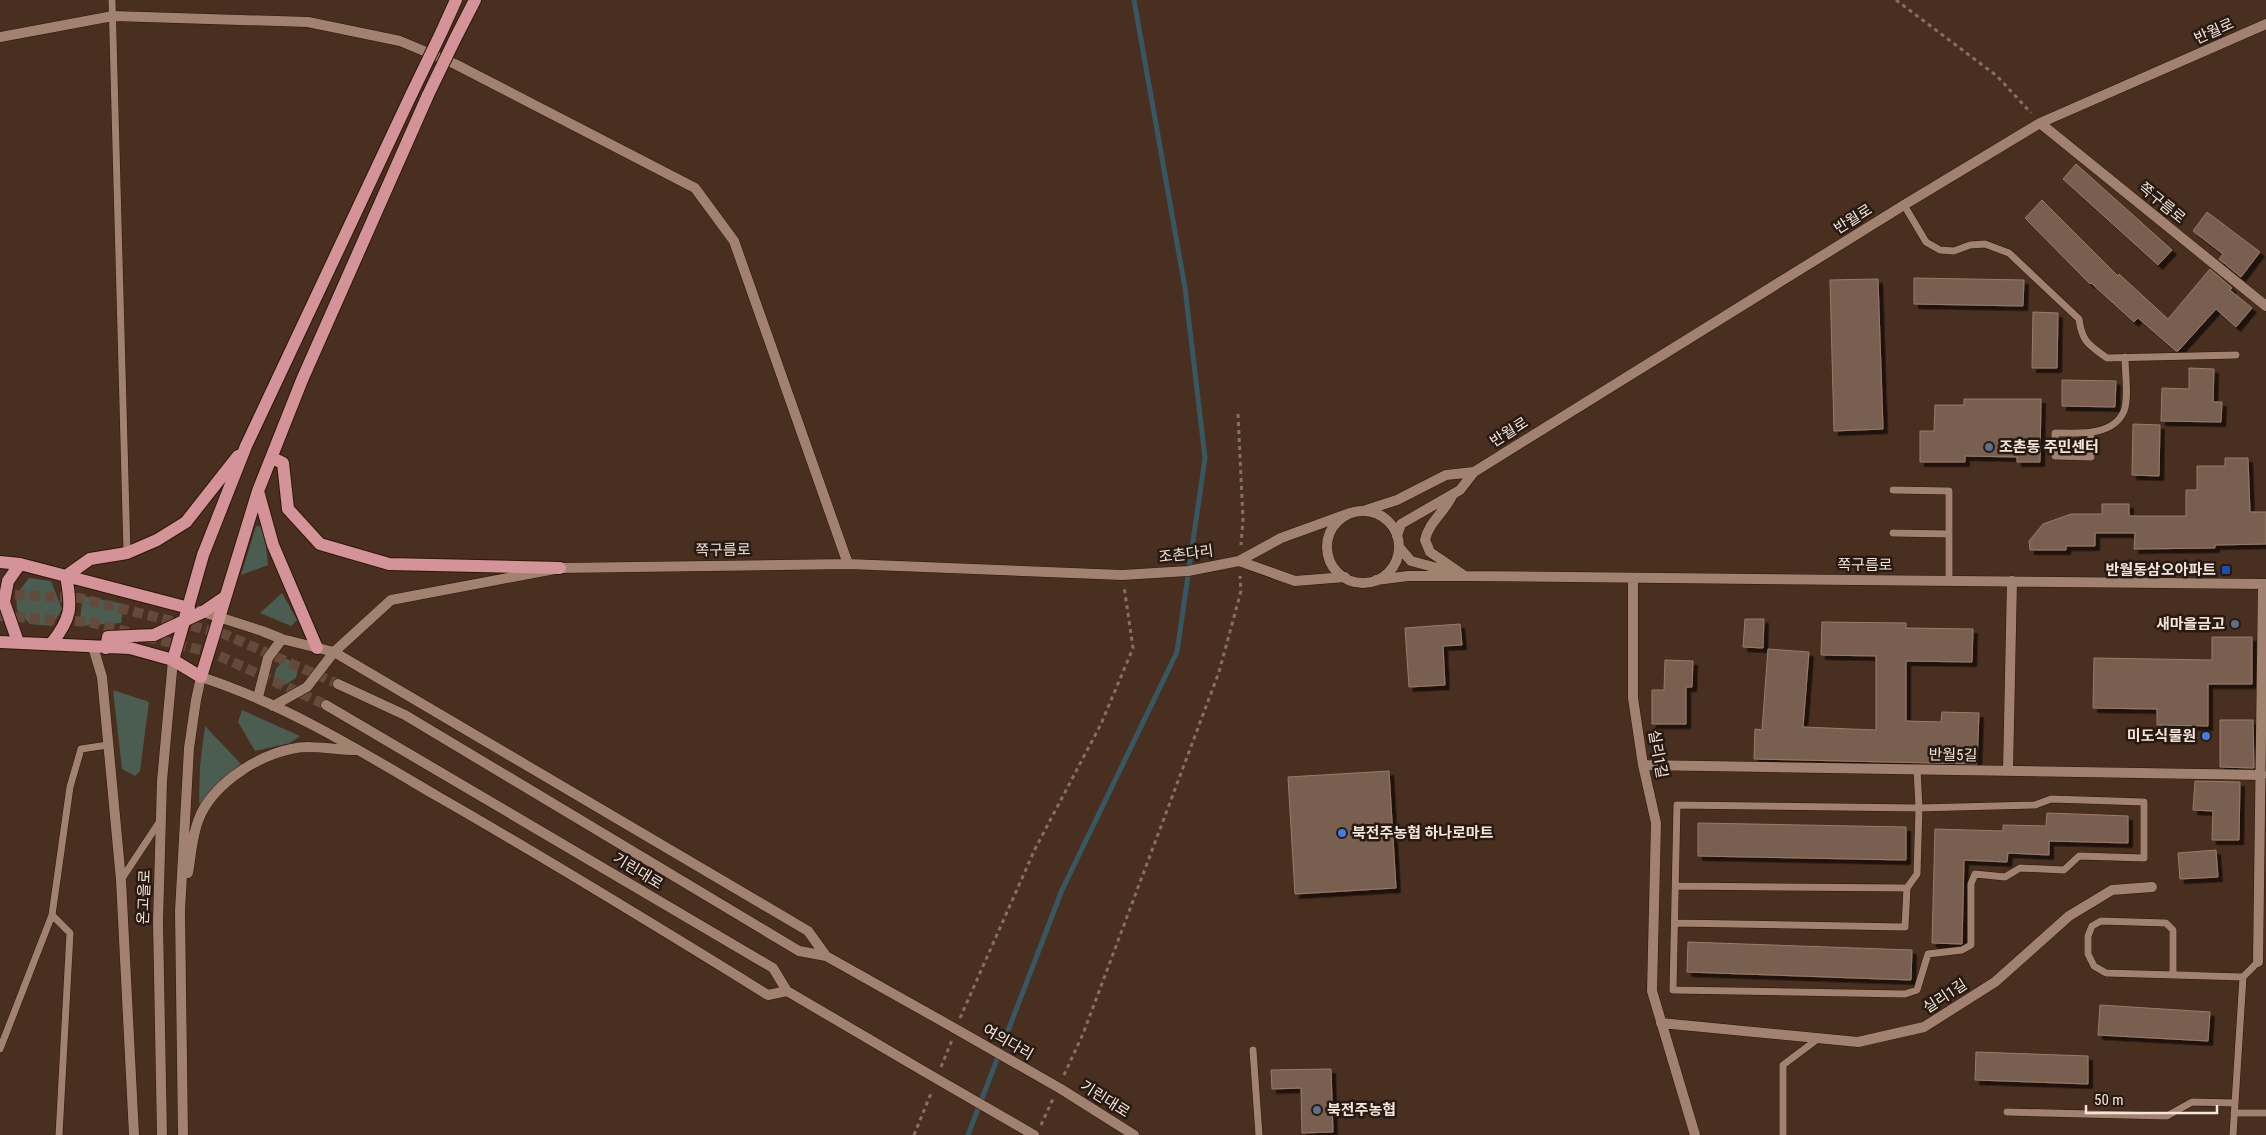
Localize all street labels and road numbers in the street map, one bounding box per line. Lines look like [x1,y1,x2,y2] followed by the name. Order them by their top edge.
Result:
[2191,14,2237,48] street label: 반월로
[2135,179,2189,227] street label: 쪽구름로
[1831,200,1875,238] street label: 반월로
[1487,413,1531,451] street label: 반월로
[695,541,751,559] street label: 쪽구름로
[1158,542,1214,566] street label: 조촌다리
[1837,556,1893,574] street label: 쪽구름로
[1645,728,1671,780] street label: 실리1길
[1928,746,1978,764] street label: 반월5길
[610,849,666,893] street label: 기린대로
[134,869,154,925] street label: 온고을로
[1920,975,1970,1017] street label: 실리1길
[980,1020,1036,1064] street label: 여의다리
[1077,1077,1133,1121] street label: 기린대로

